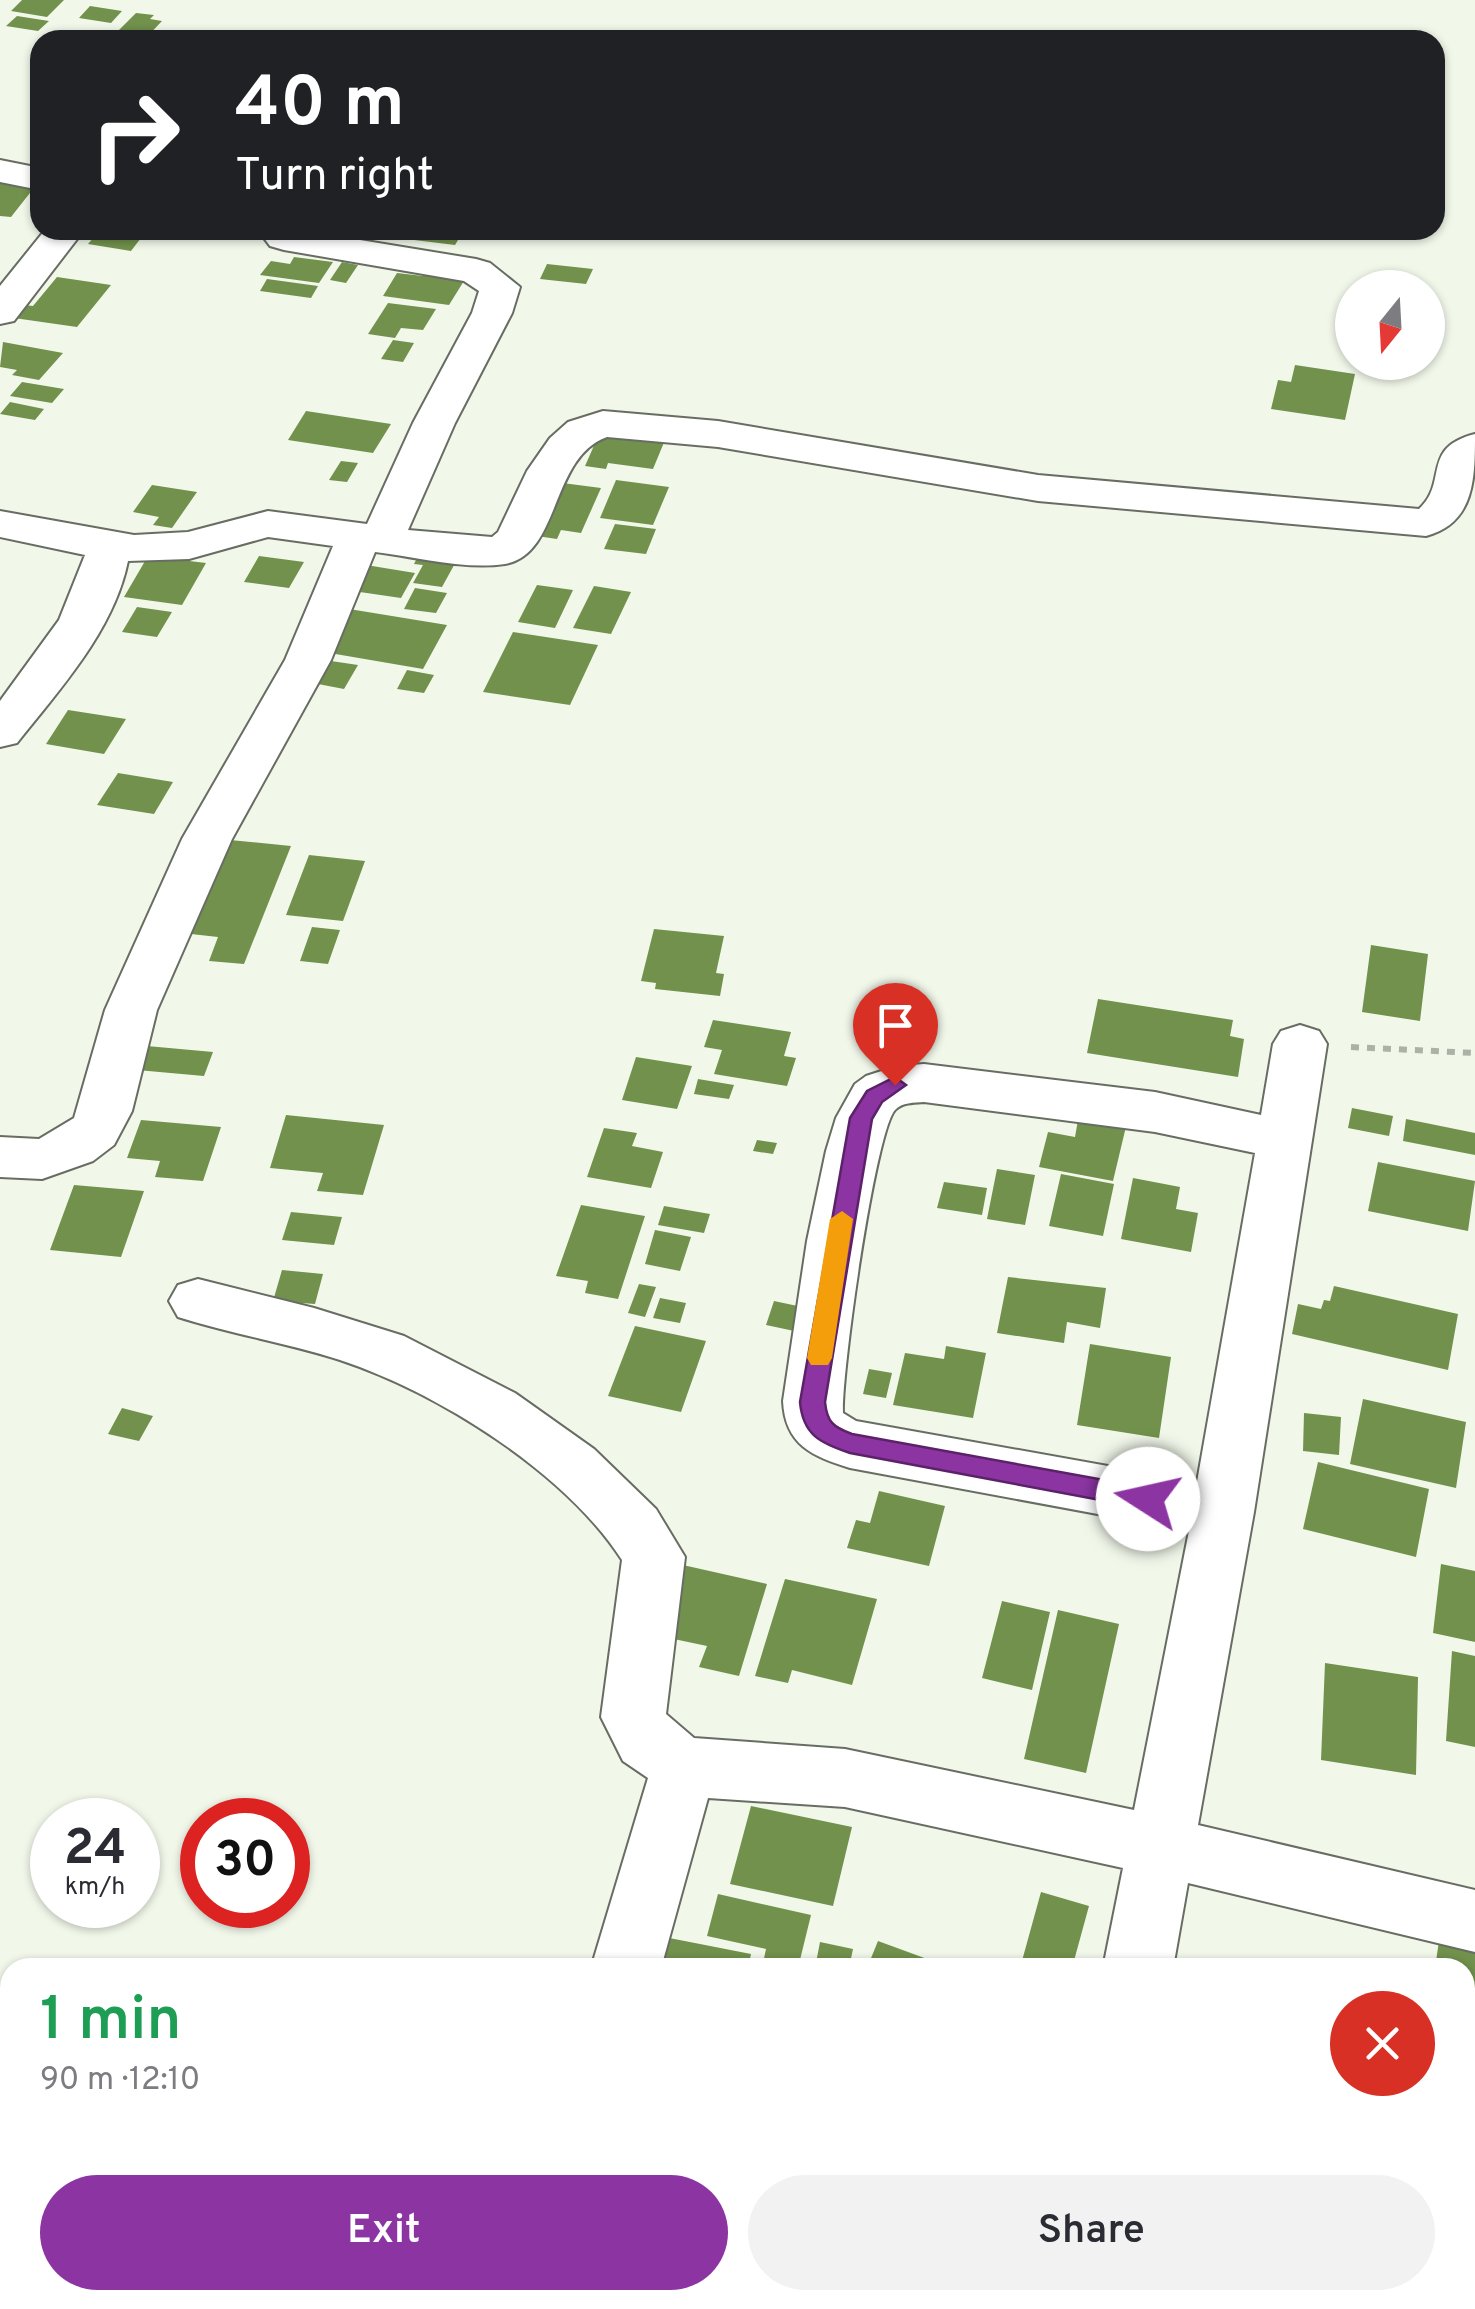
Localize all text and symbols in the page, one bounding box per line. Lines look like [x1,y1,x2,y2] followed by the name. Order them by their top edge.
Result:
[235,62,405,151] text: 40 m
[70,70,200,200] icon: right
[235,149,434,206] text: Turn right
[1335,270,1445,380] north arrow
[1335,270,1445,380] map controls
[853,983,938,1086] pin
[868,998,923,1053] icon: arrive
[1096,1447,1200,1551] position arrow
[180,1798,310,1928] speed limit sign: 30
[64,1819,126,1882] text: 24
[65,1872,125,1904] text: km/h
[40,1985,181,2061] text: 1 min
[1330,1991,1435,2096] button: close
[40,2061,200,2101] text: 90 m · 12:10
[40,2175,728,2290] button: Exit
[748,2175,1435,2290] button: Share

